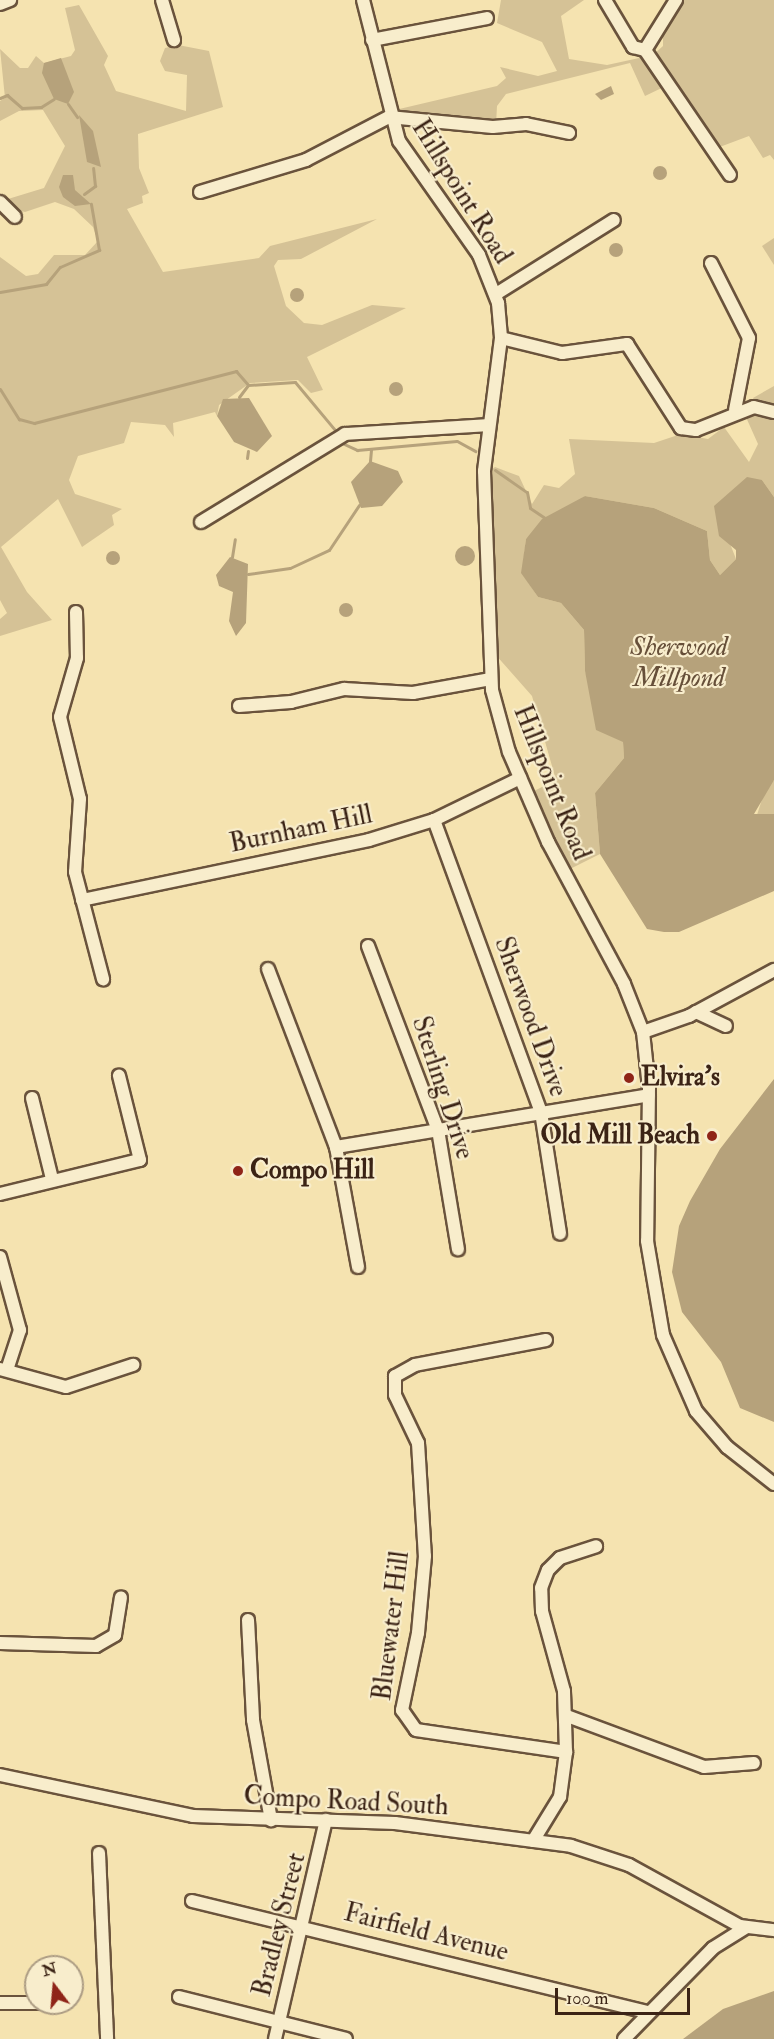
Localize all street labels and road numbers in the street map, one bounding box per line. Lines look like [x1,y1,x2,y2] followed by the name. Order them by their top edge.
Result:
[404,114,518,270] street label: Hillspoint Road
[506,701,596,865] street label: Hillspoint Road
[227,800,375,860] street label: Burnham Hill
[487,933,573,1101] street label: Sherwood Drive
[404,1013,480,1163] street label: Sterling Drive
[367,1549,417,1703] street label: Bluewater Hill
[243,1781,449,1823] street label: Compo Road South
[247,1850,313,2000] street label: Bradley Street
[341,1898,511,1968] street label: Fairfield Avenue

